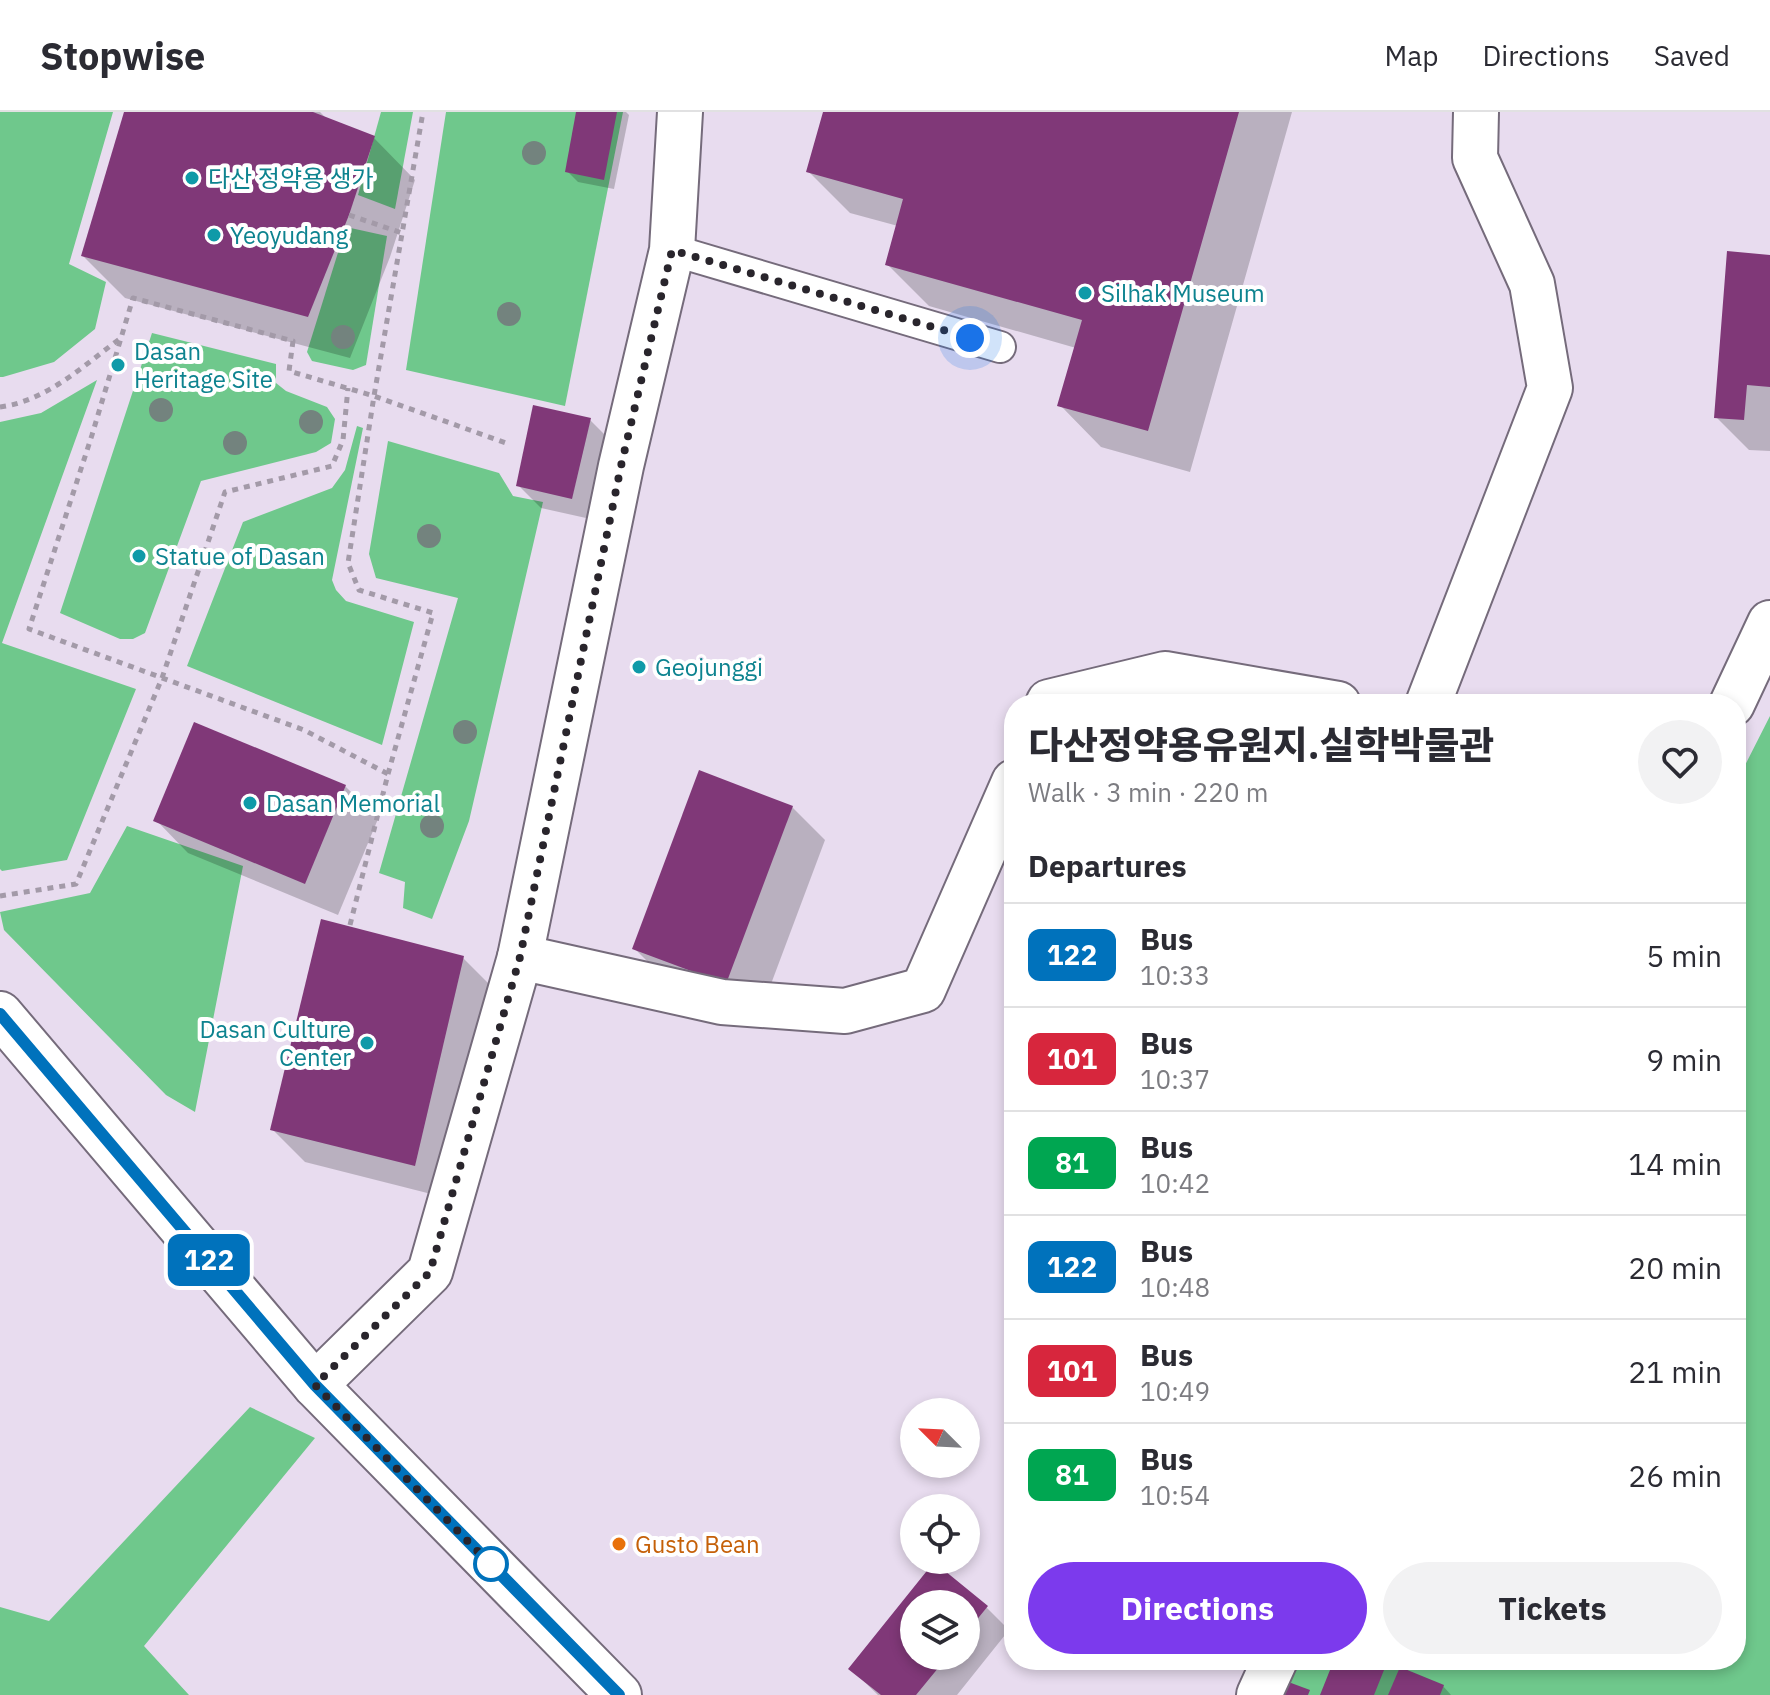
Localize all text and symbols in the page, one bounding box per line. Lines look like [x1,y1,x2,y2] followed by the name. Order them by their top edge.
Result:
[40,31,205,80] text: Stopwise
[1384,37,1438,74] text: Map
[1482,37,1610,74] text: Directions
[1654,37,1730,74] text: Saved
[208,162,374,194] place label: 다산 정약용 생가
[183,169,201,187] marker: 다산 정약용 생가
[230,219,349,251] place label: Yeoyudang
[205,226,223,244] marker: Yeoyudang
[1101,277,1265,309] place label: Silhak Museum
[1076,284,1094,302] marker: Silhak Museum
[950,318,990,358] your location
[134,335,273,395] place label: Dasan Heritage Site
[109,356,127,374] marker: Dasan Heritage Site
[155,540,325,572] place label: Statue of Dasan
[130,547,148,565] marker: Statue of Dasan
[655,651,763,683] place label: Geojunggi
[630,658,648,676] marker: Geojunggi
[1028,720,1494,769] text: 다산정약용유원지.실학박물관
[1638,720,1722,804] button: heart
[1028,775,1268,809] text: Walk · 3 min · 220 m
[266,787,440,819] place label: Dasan Memorial
[241,794,259,812] marker: Dasan Memorial
[1028,846,1187,885] text: Departures
[1140,919,1193,958] text: Bus
[1047,936,1097,973] text: 122
[1646,936,1722,975] text: 5 min
[1140,958,1210,992] text: 10:33
[199,1013,351,1073] place label: Dasan Culture Center
[1140,1023,1193,1062] text: Bus
[358,1034,376,1052] marker: Dasan Culture Center
[1047,1040,1097,1077] text: 101
[1646,1040,1722,1079] text: 9 min
[1140,1062,1210,1096] text: 10:37
[1140,1127,1193,1166] text: Bus
[1055,1144,1089,1181] text: 81
[1628,1144,1722,1183] text: 14 min
[1140,1166,1210,1200] text: 10:42
[1140,1231,1193,1270] text: Bus
[163,1234,255,1286] line badge: 122
[184,1241,234,1278] text: 122
[1047,1248,1097,1285] text: 122
[1628,1248,1722,1287] text: 20 min
[1140,1270,1210,1304] text: 10:48
[1140,1335,1193,1374] text: Bus
[1047,1352,1097,1389] text: 101
[1628,1352,1722,1391] text: 21 min
[1140,1374,1210,1408] text: 10:49
[900,1398,980,1478] north arrow
[900,1398,980,1670] map controls
[1140,1439,1193,1478] text: Bus
[1055,1456,1089,1493] text: 81
[1628,1456,1722,1495] text: 26 min
[1140,1478,1210,1512] text: 10:54
[900,1494,980,1574] button: locate
[635,1528,760,1560] place label: Gusto Bean
[610,1535,628,1553] marker: Gusto Bean
[474,1547,508,1581] unlabelled marker
[1028,1562,1367,1654] button: Directions
[1383,1562,1722,1654] button: Tickets
[900,1590,980,1670] button: layers

